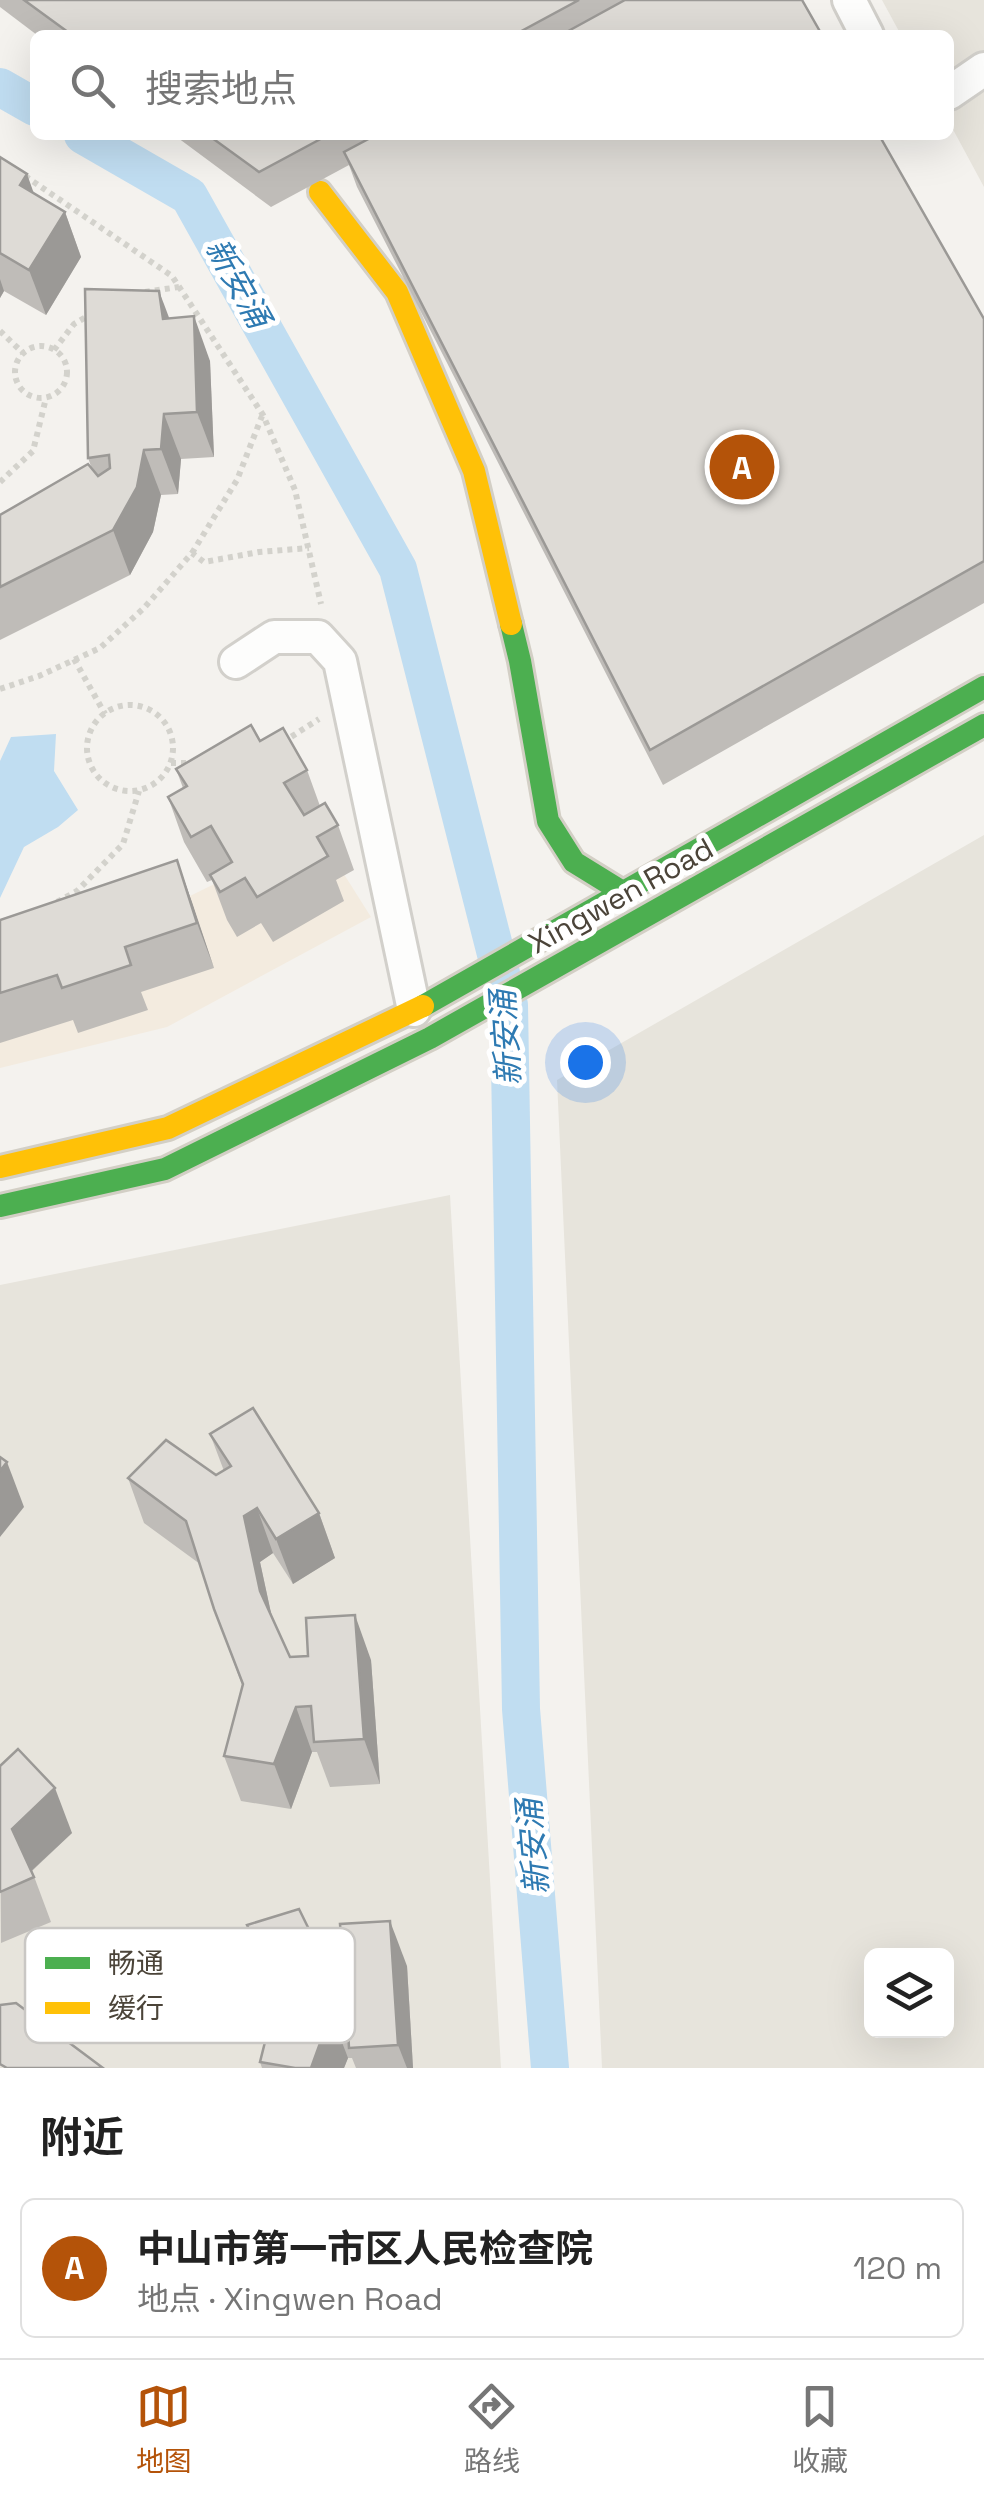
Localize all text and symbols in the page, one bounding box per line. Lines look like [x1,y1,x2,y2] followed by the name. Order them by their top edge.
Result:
[30,30,954,140] search box
[65,58,120,113] icon: search
[145,65,297,113] text: 搜索地点
[197,231,280,337] water label: 新安涌
[710,430,774,504] pin: A
[521,829,720,962] street label: Xingwen Road
[482,986,529,1087] water label: 新安涌
[560,1037,611,1088] your location
[509,1794,557,1897] water label: 新安涌
[25,1928,355,2043] legend
[108,1945,164,1981] text: 畅通
[864,1948,954,2038] map controls
[864,1948,954,2038] button: layers
[108,1990,164,2026] text: 缓行
[40,2111,124,2164] text: 附近
[137,2225,593,2273] text: 中山市第一市区人民检查院
[64,2248,85,2288] text: A
[853,2248,942,2288] text: 120 m
[137,2279,443,2319] text: 地点 · Xingwen Road
[136,2379,192,2479] tab: 地图
[464,2379,520,2479] tab: 路线
[792,2379,848,2479] tab: 收藏

